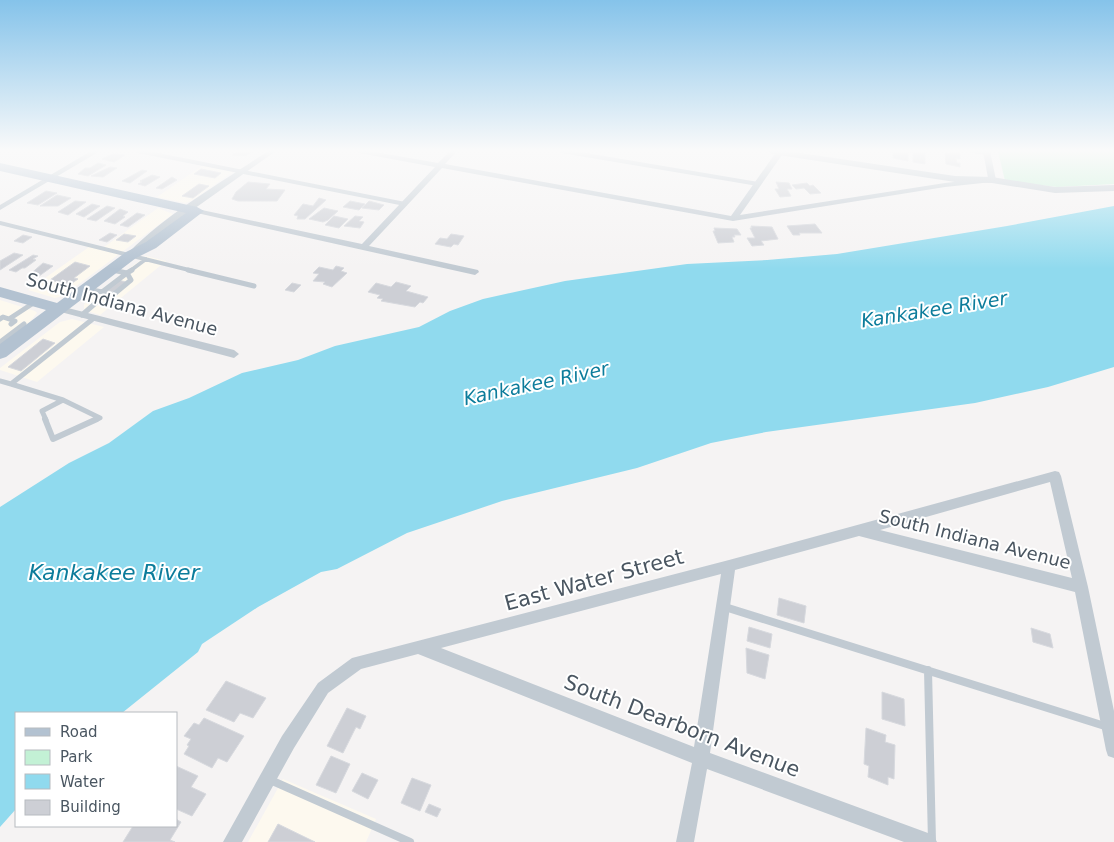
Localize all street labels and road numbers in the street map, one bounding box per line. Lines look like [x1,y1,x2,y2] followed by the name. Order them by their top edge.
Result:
[24,268,220,340] street label: South Indiana Avenue
[877,505,1073,573] street label: South Indiana Avenue
[502,545,686,615] street label: East Water Street
[561,670,803,782] street label: South Dearborn Avenue

